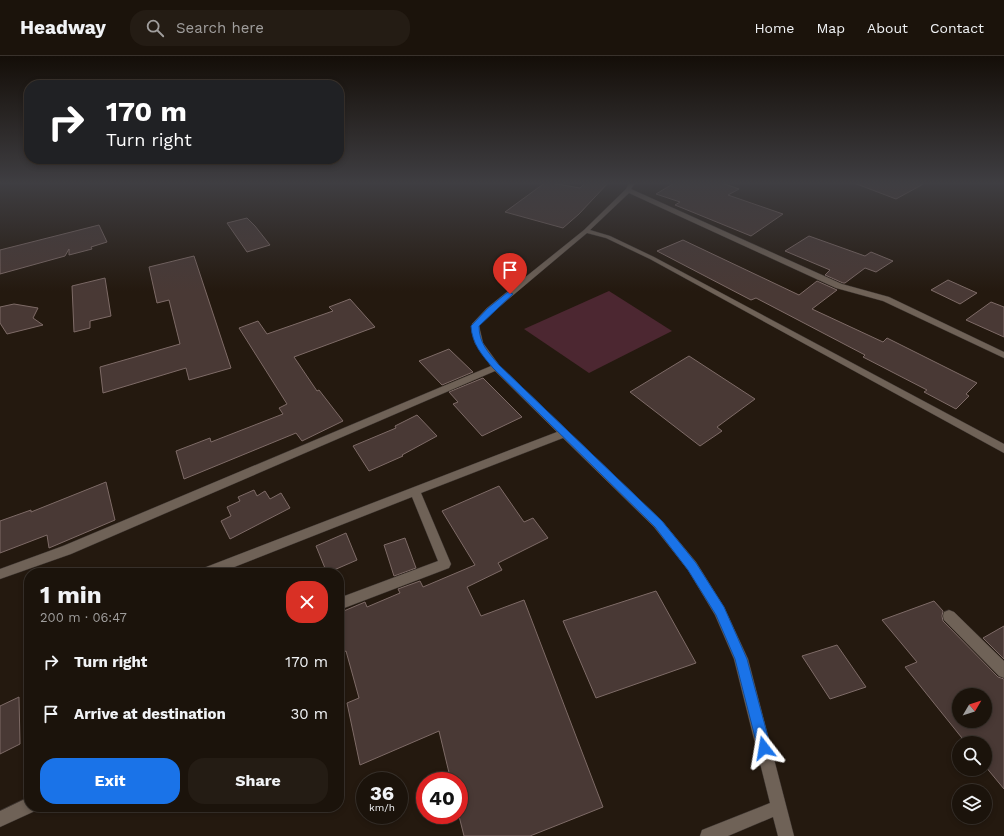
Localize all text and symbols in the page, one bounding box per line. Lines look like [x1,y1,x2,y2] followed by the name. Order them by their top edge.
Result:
[130,10,410,46] search box
[20,16,106,39] text: Headway
[144,17,166,39] icon: search
[176,19,264,37] text: Search here
[754,20,794,36] text: Home
[816,20,845,36] text: Map
[867,20,908,36] text: About
[930,20,984,36] text: Contact
[106,95,187,128] text: 170 m
[40,96,92,148] icon: right
[106,129,192,150] text: Turn right
[493,253,527,294] pin
[499,259,521,281] icon: arrive
[40,581,102,609] text: 1 min
[286,581,328,623] button: close
[40,610,127,625] text: 200 m · 06:47
[40,651,62,673] icon: right
[74,653,147,671] text: Turn right
[285,653,328,671] text: 170 m
[952,688,992,728] north arrow
[952,688,992,824] map controls
[40,703,62,725] icon: arrive
[74,705,226,723] text: Arrive at destination
[291,705,328,723] text: 30 m
[743,727,785,769] position arrow
[952,736,992,776] button: search
[40,758,180,804] button: Exit
[188,758,328,804] button: Share
[416,772,468,824] speed limit sign: 40
[370,781,394,805] text: 36
[952,784,992,824] button: layers
[369,802,395,813] text: km/h

